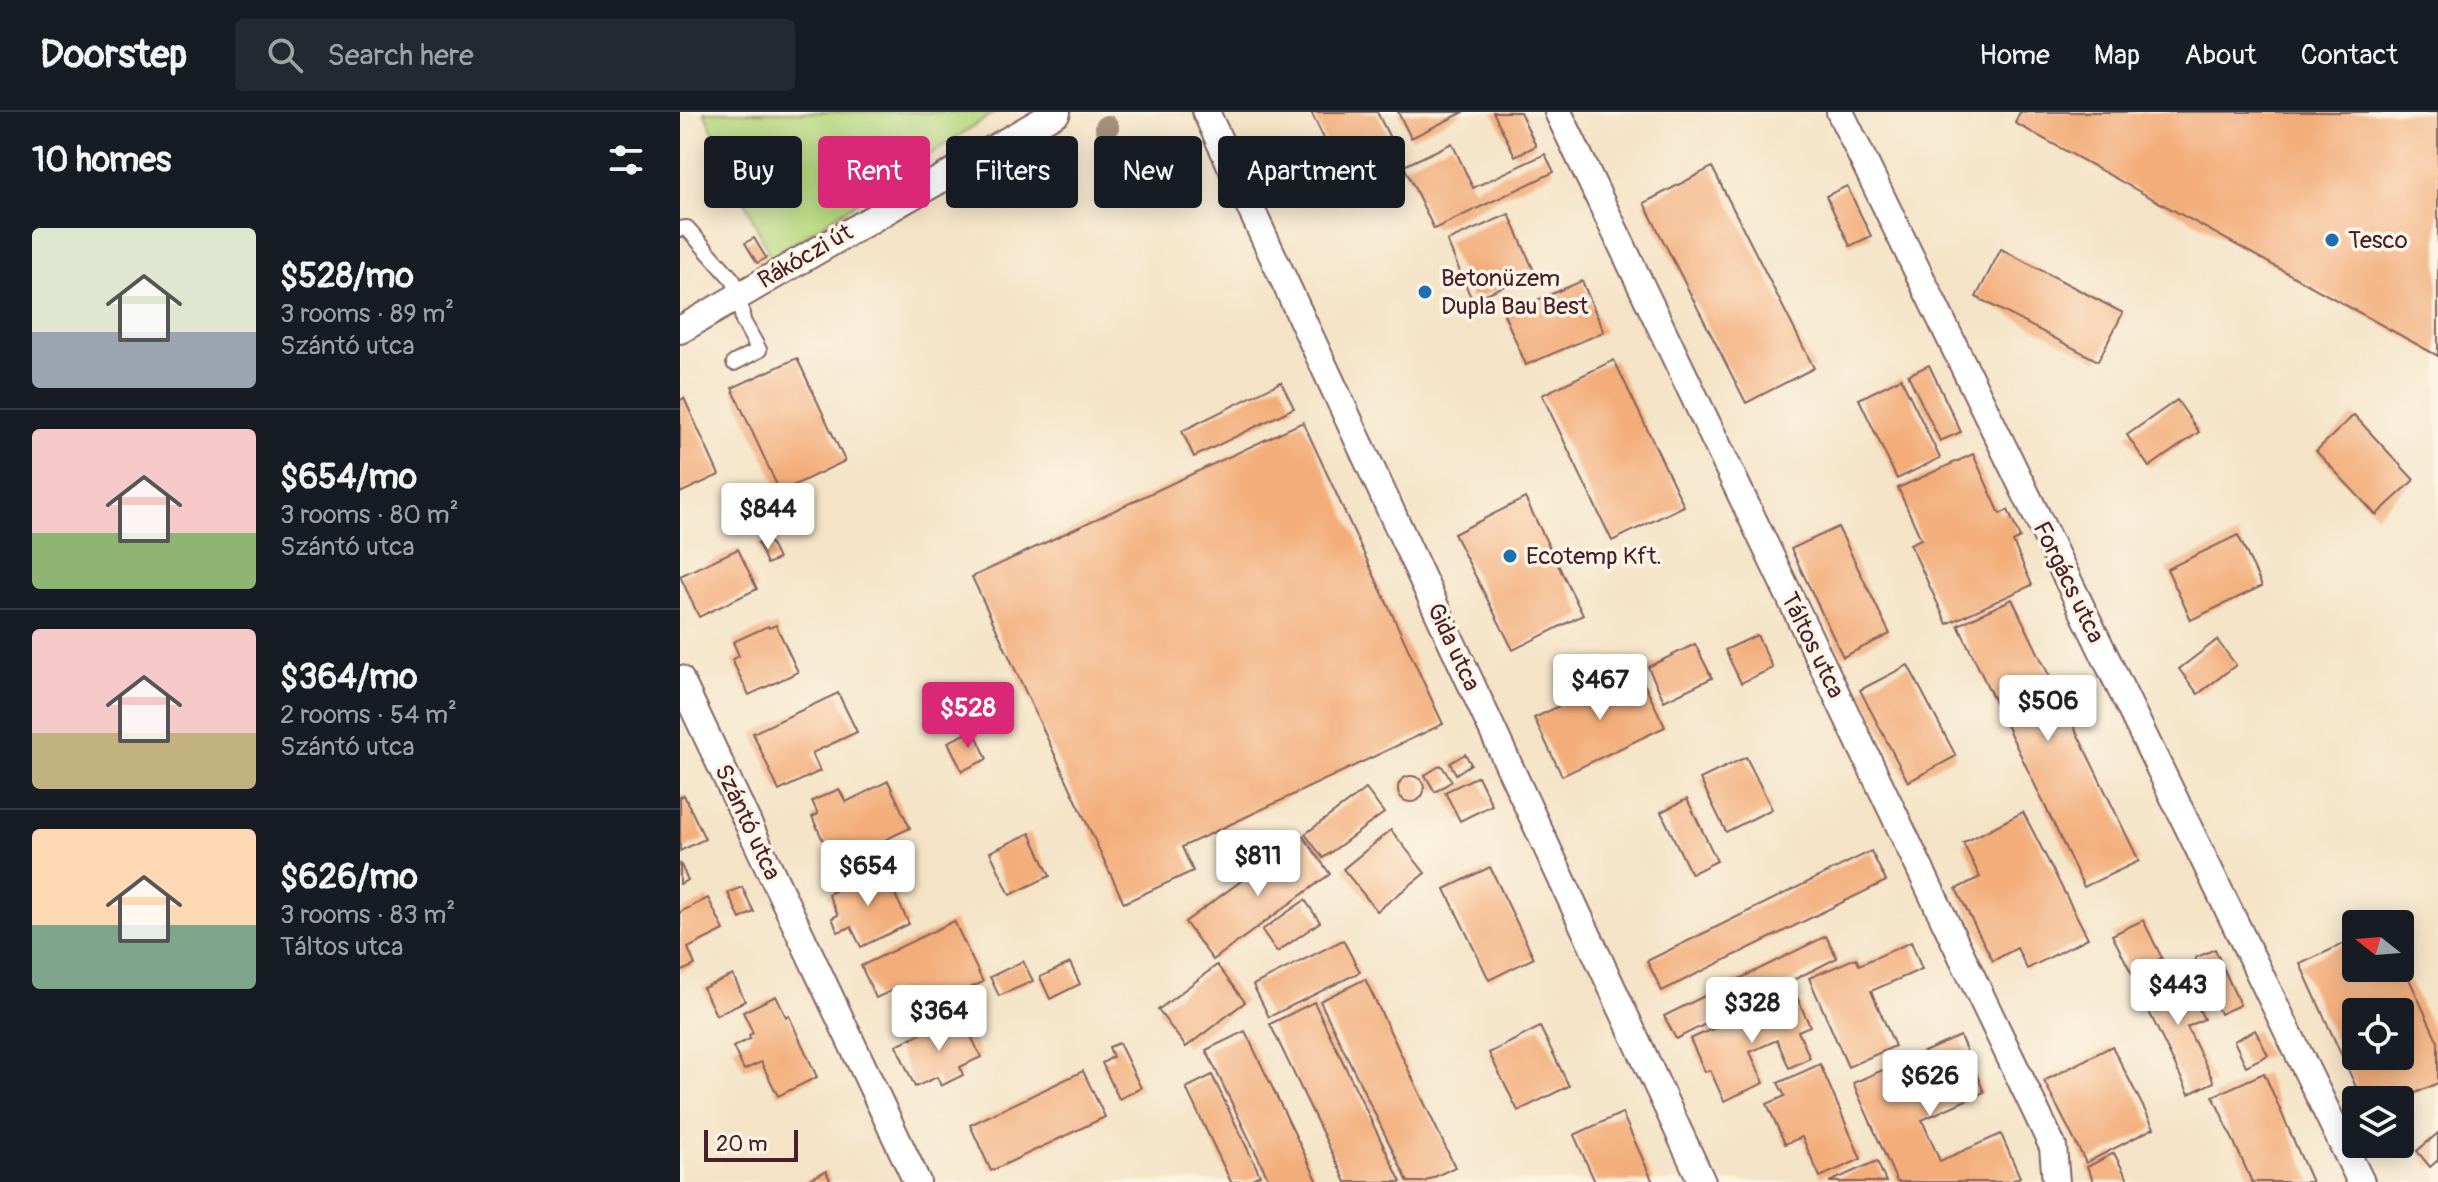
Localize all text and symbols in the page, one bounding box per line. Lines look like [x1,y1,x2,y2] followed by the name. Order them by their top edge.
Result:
[235,19,795,91] search box
[40,31,187,79] text: Doorstep
[263,33,307,77] icon: search
[327,37,474,74] text: Search here
[1979,38,2050,73] text: Home
[2094,38,2140,73] text: Map
[2184,38,2257,73] text: About
[2301,38,2398,73] text: Contact
[704,136,802,208] chip: Buy
[818,136,930,208] chip: Rent
[946,136,1078,208] chip: Filters
[1094,136,1202,208] chip: New
[1218,136,1405,208] chip: Apartment
[604,138,648,182] icon: filters
[32,139,171,182] text: 10 homes
[753,218,858,295] street label: Rákóczi út
[2348,226,2408,255] place label: Tesco
[2323,231,2341,249] marker: Tesco
[280,255,414,298] text: $528/mo
[96,260,192,356] icon: home
[1441,264,1589,321] place label: Betonüzem Dupla Bau Best
[1416,283,1434,301] marker: Betonüzem Dupla Bau Best
[280,298,454,330] text: 3 rooms · 89 m²
[280,330,415,362] text: Szántó utca
[280,456,417,499] text: $654/mo
[96,461,192,557] icon: home
[721,483,815,551] pin: $844
[739,493,797,525] text: $844
[280,499,459,531] text: 3 rooms · 80 m²
[2027,517,2110,648] street label: Forgács utca
[280,531,415,563] text: Szántó utca
[1526,542,1662,571] place label: Ecotemp Kft.
[1501,547,1519,565] marker: Ecotemp Kft.
[1775,588,1851,703] street label: Táltos utca
[1421,599,1486,696] street label: Gida utca
[1553,654,1647,722] pin: $467
[280,656,418,699] text: $364/mo
[96,661,192,757] icon: home
[1571,664,1629,696] text: $467
[2001,675,2095,743] pin: $506
[921,682,1015,750] pin: $528
[2017,685,2079,717] text: $506
[940,692,996,724] text: $528
[280,699,457,731] text: 2 rooms · 54 m²
[280,731,415,763] text: Szántó utca
[708,760,787,885] street label: Szántó utca
[1211,830,1305,898] pin: $811
[821,840,915,908] pin: $654
[1234,840,1282,872] text: $811
[839,850,897,882] text: $654
[280,856,418,899] text: $626/mo
[96,861,192,957] icon: home
[280,899,455,931] text: 3 rooms · 83 m²
[2342,910,2414,982] north arrow
[2342,910,2414,1158] map controls
[280,931,403,963] text: Táltos utca
[2131,959,2225,1027] pin: $443
[2149,969,2207,1001] text: $443
[1705,977,1799,1045] pin: $328
[892,985,986,1053] pin: $364
[1724,987,1780,1019] text: $328
[910,995,968,1027] text: $364
[2342,998,2414,1070] button: locate
[1883,1050,1977,1118] pin: $626
[1901,1060,1959,1092] text: $626
[2342,1086,2414,1158] button: layers
[704,1126,798,1162] scale bar
[716,1130,768,1158] text: 20 m

